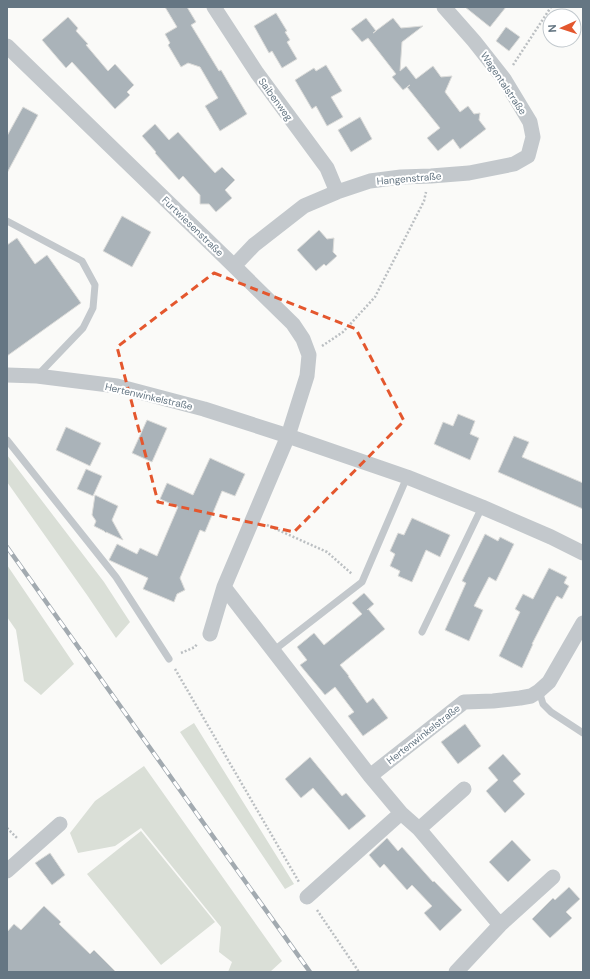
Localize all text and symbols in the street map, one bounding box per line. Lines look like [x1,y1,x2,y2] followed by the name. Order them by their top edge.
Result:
[542,8,582,48] north arrow
[545,24,559,33] text: N
[478,49,530,117] street label: Wagentalstraße
[256,75,296,124] street label: Saibenweg
[376,169,442,188] street label: Hangenstraße
[159,194,226,259] street label: Furtwiesenstraße
[104,380,194,413] street label: Hertenwinkelstraße
[384,701,463,767] street label: Hertenwinkelstraße

